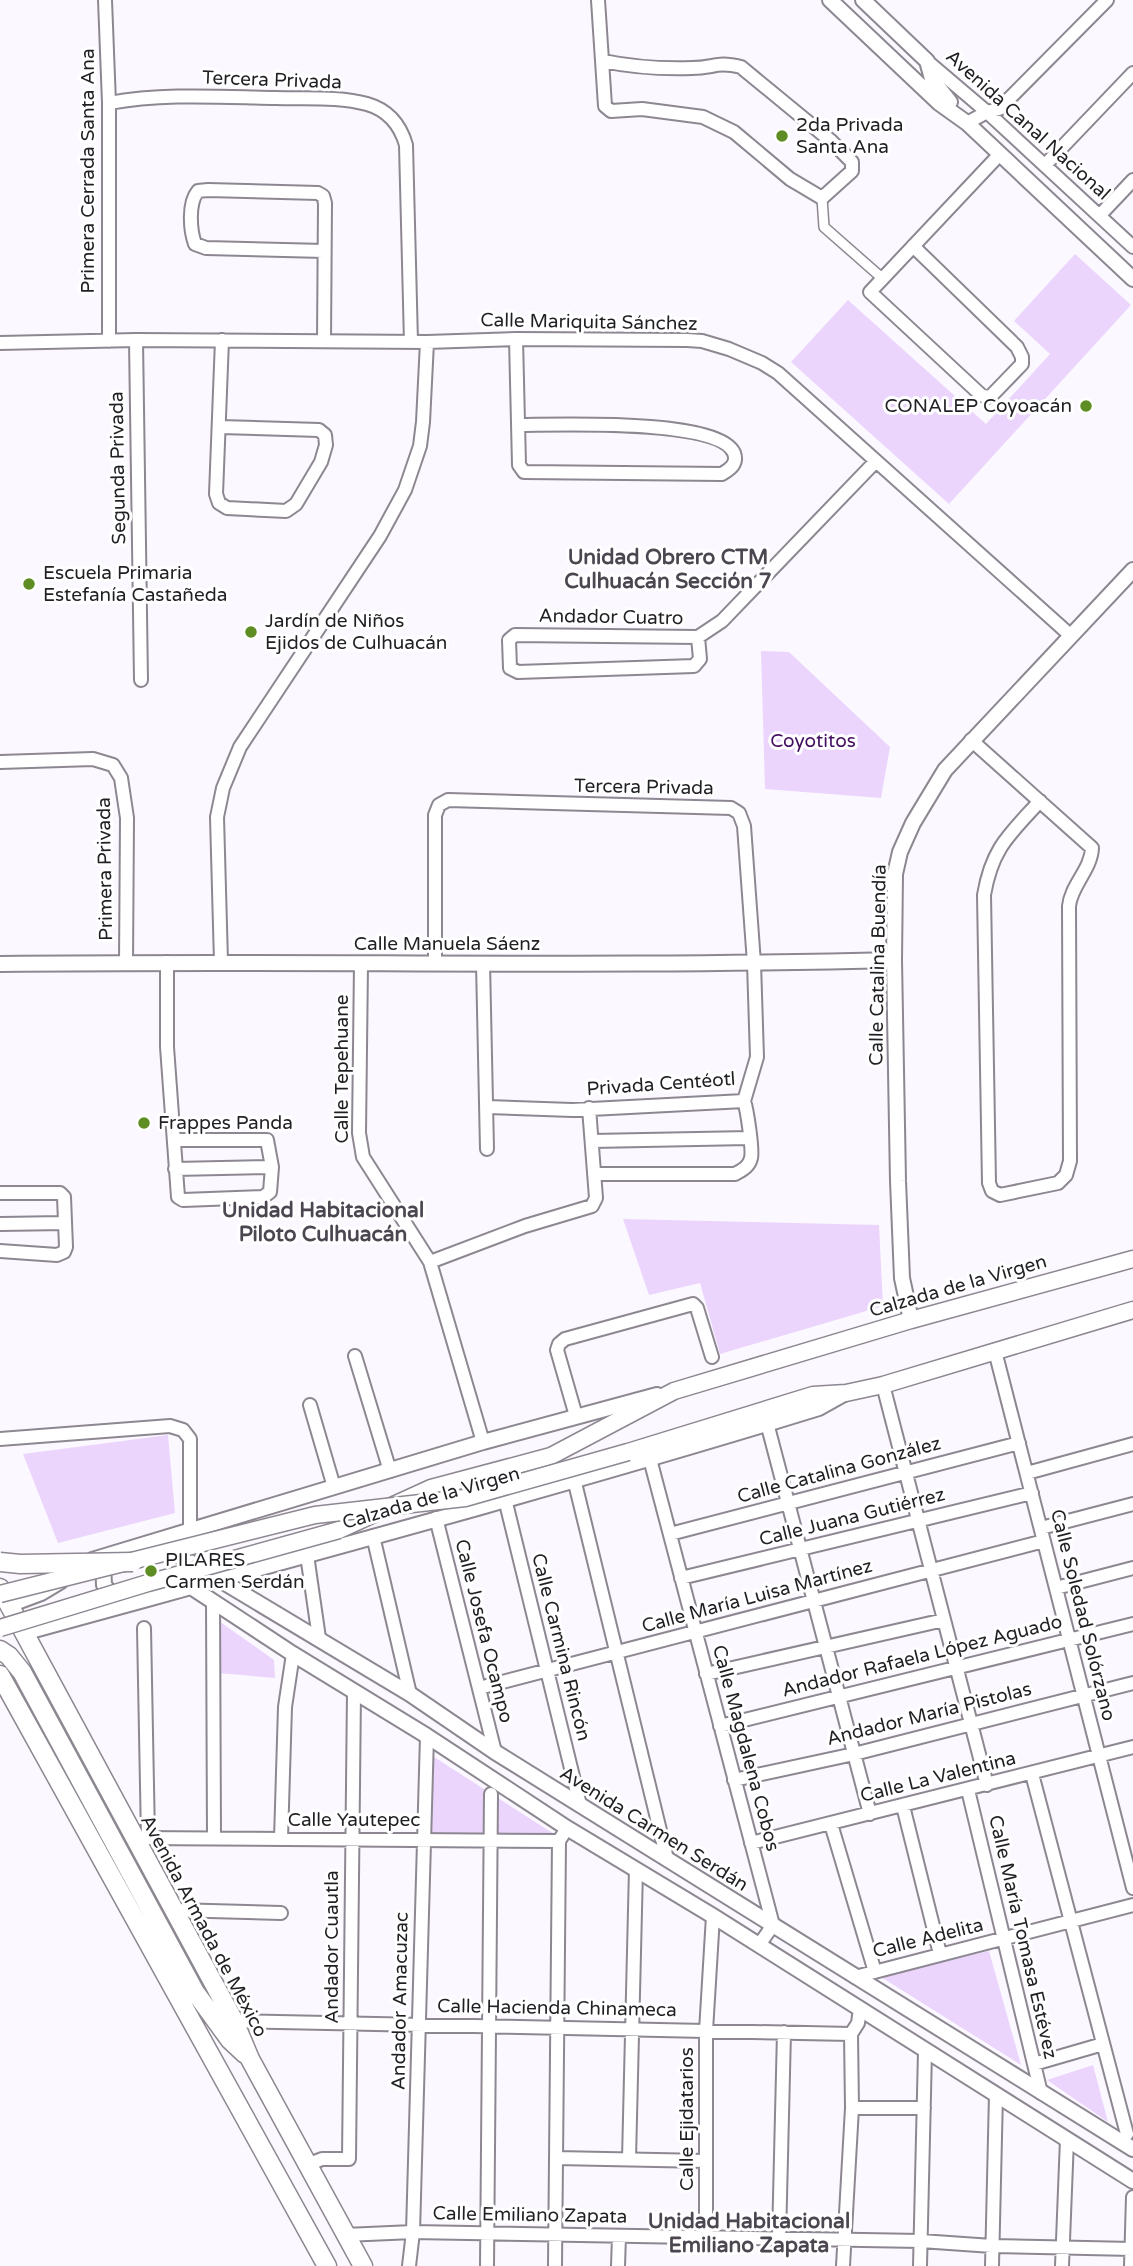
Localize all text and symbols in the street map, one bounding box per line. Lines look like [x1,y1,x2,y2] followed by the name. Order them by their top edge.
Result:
[941,45,1115,205] street label: Avenida Canal Nacional
[77,48,99,294] street label: Primera Cerrada Santa Ana
[202,67,342,93] street label: Tercera Privada
[796,114,903,158] place label: 2da Privada Santa Ana
[774,128,790,144] marker: 2da Privada Santa Ana
[480,309,698,335] street label: Calle Mariquita Sánchez
[106,391,130,545] street label: Segunda Privada
[885,395,1072,417] place label: CONALEP Coyoacán
[1078,398,1094,414] marker: CONALEP Coyoacán
[564,545,772,594] district label: Unidad Obrero CTM Culhuacán Sección 7
[43,562,227,606] place label: Escuela Primaria Estefanía Castañeda
[21,576,37,592] marker: Escuela Primaria Estefanía Castañeda
[538,605,684,629] street label: Andador Cuatro
[265,610,447,654] place label: Jardín de Niños Ejidos de Culhuacán
[243,624,259,640] marker: Jardín de Niños Ejidos de Culhuacán
[770,730,856,752] park label: Coyotitos
[574,775,714,799] street label: Tercera Privada
[93,797,117,941] street label: Primera Privada
[865,864,891,1066] street label: Calle Catalina Buendía
[354,933,540,955] street label: Calle Manuela Sáenz
[331,995,353,1143] street label: Calle Tepehuane
[586,1068,736,1100] street label: Privada Centéotl
[158,1112,293,1134] place label: Frappes Panda
[136,1115,152,1131] marker: Frappes Panda
[222,1198,424,1247] district label: Unidad Habitacional Piloto Culhuacán
[867,1250,1049,1322] street label: Calzada de la Virgen
[735,1432,943,1508] street label: Calle Catalina González
[340,1462,522,1534] street label: Calzada de la Virgen
[757,1483,947,1551] street label: Calle Juana Gutiérrez
[1046,1507,1120,1723] street label: Calle Soledad Solórzano
[450,1537,518,1725] street label: Calle Josefa Ocampo
[165,1549,305,1593] place label: PILARES Carmen Serdán
[527,1551,595,1743] street label: Calle Carmina Rincón
[639,1555,875,1637] street label: Calle María Luisa Martínez
[143,1563,159,1579] marker: PILARES Carmen Serdán
[780,1610,1064,1702] street label: Andador Rafaela López Aguado
[708,1643,784,1853] street label: Calle Magdalena Cobos
[824,1678,1034,1750] street label: Andador María Pistolas
[858,1747,1018,1807] street label: Calle La Valentina
[556,1762,752,1896] street label: Avenida Carmen Serdán
[288,1809,420,1831] street label: Calle Yautepec
[136,1811,272,2041] street label: Avenida Armada de México
[984,1813,1062,2061] street label: Calle María Tomasa Estévez
[321,1870,343,2024] street label: Andador Cuautla
[387,1912,413,2090] street label: Andador Amacuzac
[870,1914,986,1962] street label: Calle Adelita
[437,1995,677,2021] street label: Calle Hacienda Chinameca
[676,2047,698,2191] street label: Calle Ejidatarios
[433,2202,627,2228] street label: Calle Emiliano Zapata
[648,2209,850,2258] district label: Unidad Habitacional Emiliano Zapata

